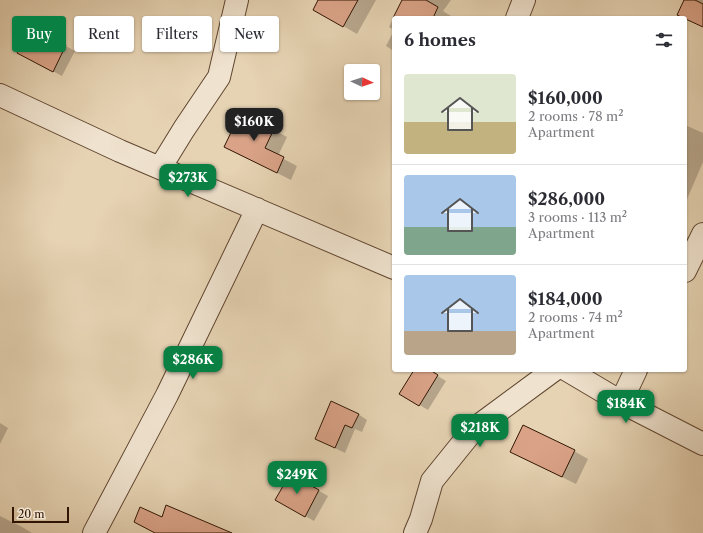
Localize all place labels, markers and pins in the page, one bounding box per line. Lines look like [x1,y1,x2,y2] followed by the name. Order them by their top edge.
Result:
[226,108,282,142] pin: $160K
[160,164,216,198] pin: $273K
[165,346,221,380] pin: $286K
[598,390,654,424] pin: $184K
[452,414,508,448] pin: $218K
[269,461,325,495] pin: $249K

